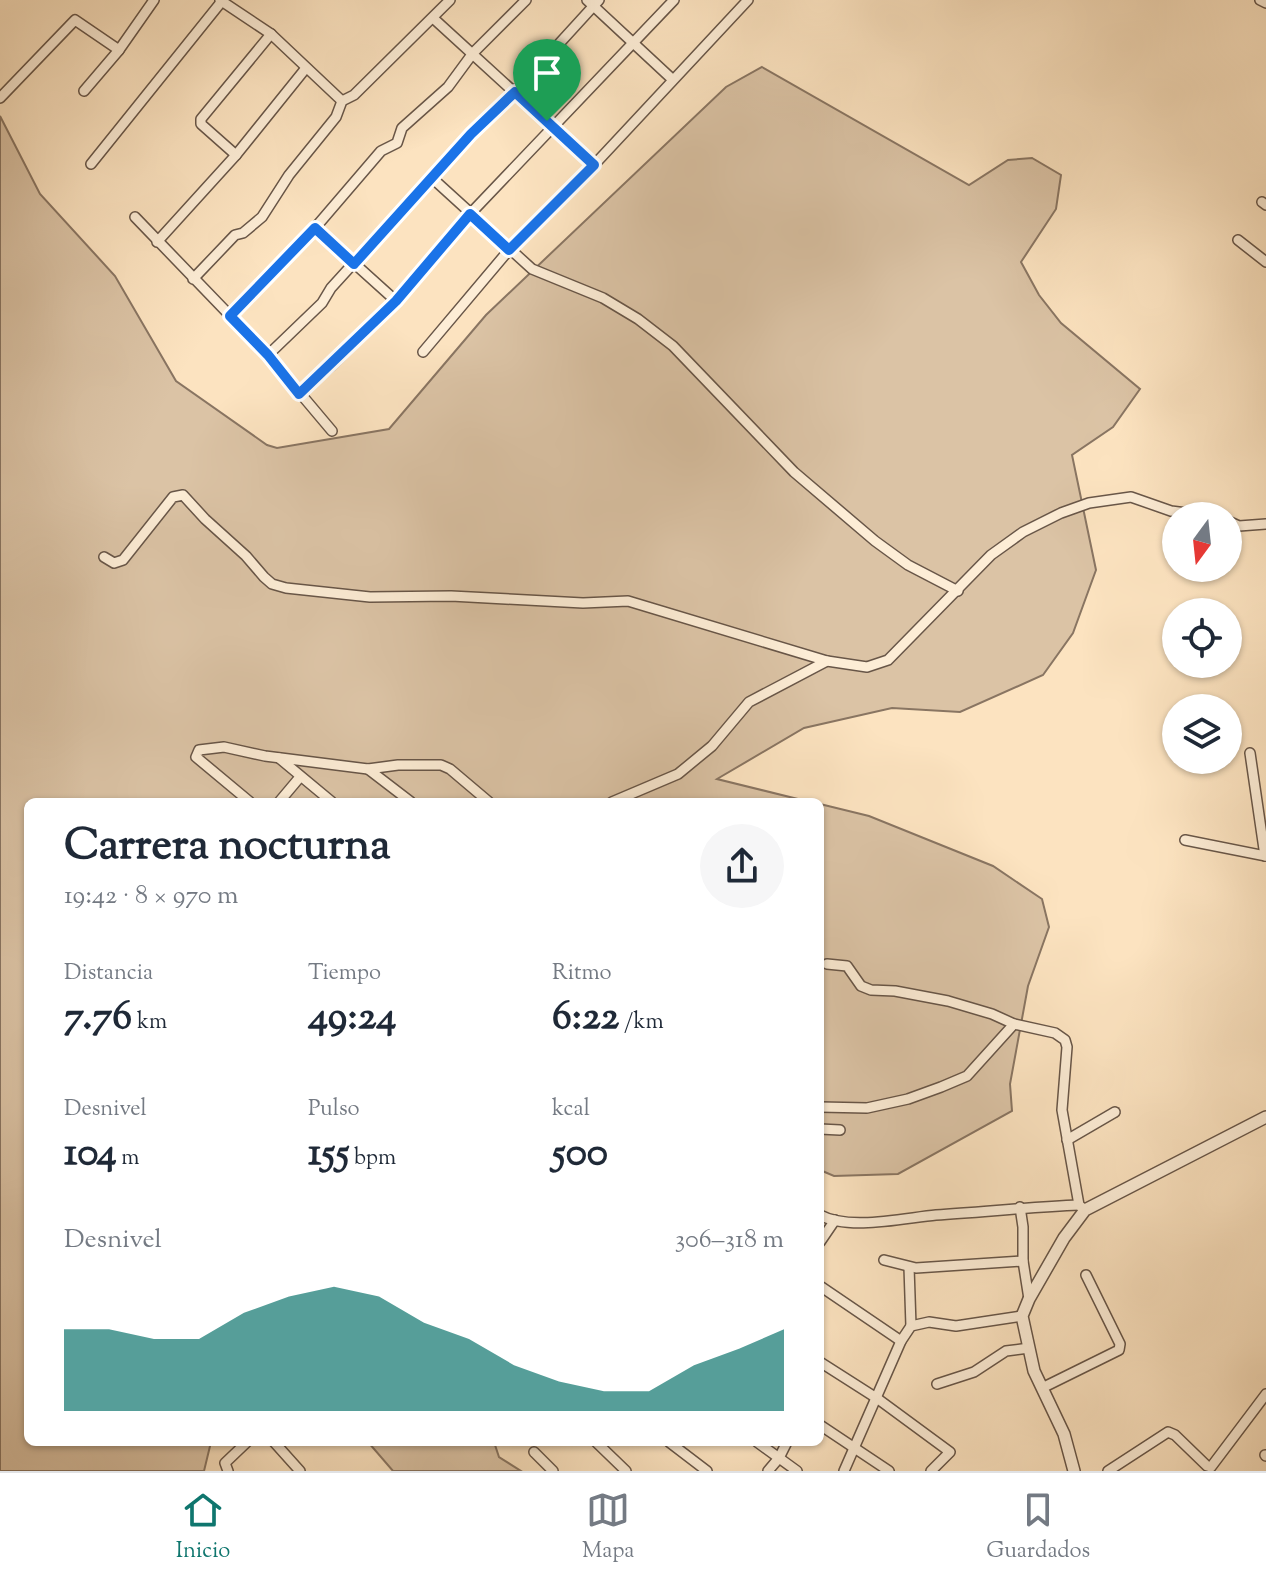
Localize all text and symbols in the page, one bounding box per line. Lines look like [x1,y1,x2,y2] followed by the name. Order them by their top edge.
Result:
[513,39,581,121] pin
[525,51,569,95] icon: arrive
[1162,502,1242,582] north arrow
[1162,502,1242,774] map controls
[1162,598,1242,678] button: locate
[1162,694,1242,774] button: layers
[64,816,391,879] text: Carrera nocturna
[700,824,784,908] button: share
[64,878,239,915] text: 19:42 · 8 × 970 m
[64,958,153,990] text: Distancia
[308,958,381,990] text: Tiempo
[552,958,611,990] text: Ritmo
[64,990,132,1047] text: 7.76
[308,990,397,1047] text: 49:24
[552,990,619,1047] text: 6:22
[132,1007,167,1039] text: km
[619,1007,664,1039] text: /km
[64,1094,147,1126] text: Desnivel
[308,1094,360,1126] text: Pulso
[552,1094,590,1126] text: kcal
[64,1126,117,1183] text: 104
[308,1126,349,1183] text: 155
[552,1126,608,1183] text: 500
[117,1143,139,1175] text: m
[349,1143,396,1175] text: bpm
[64,1222,162,1259] text: Desnivel
[675,1222,784,1259] text: 306–318 m
[176,1488,230,1568] tab: Inicio
[582,1488,635,1568] tab: Mapa
[986,1488,1090,1568] tab: Guardados

